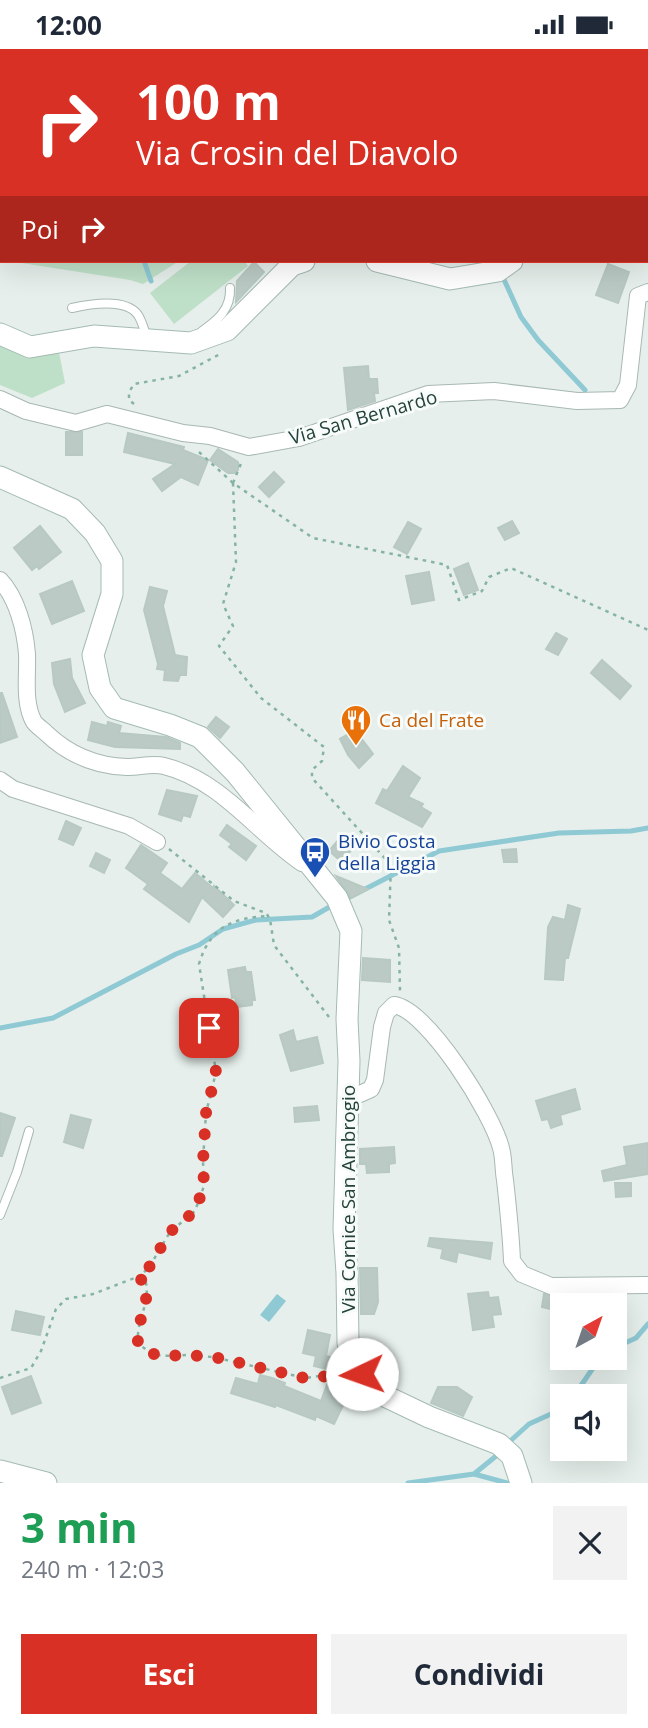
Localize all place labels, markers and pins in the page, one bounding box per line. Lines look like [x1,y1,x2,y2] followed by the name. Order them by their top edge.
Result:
[339,703,373,747] restaurant icon: Ca del Frate
[379,707,484,733] place label: Ca del Frate
[338,828,436,876] place label: Bivio Costa della Liggia
[298,835,332,879] bus stop icon: Bivio Costa della Liggia
[179,998,239,1058] pin

